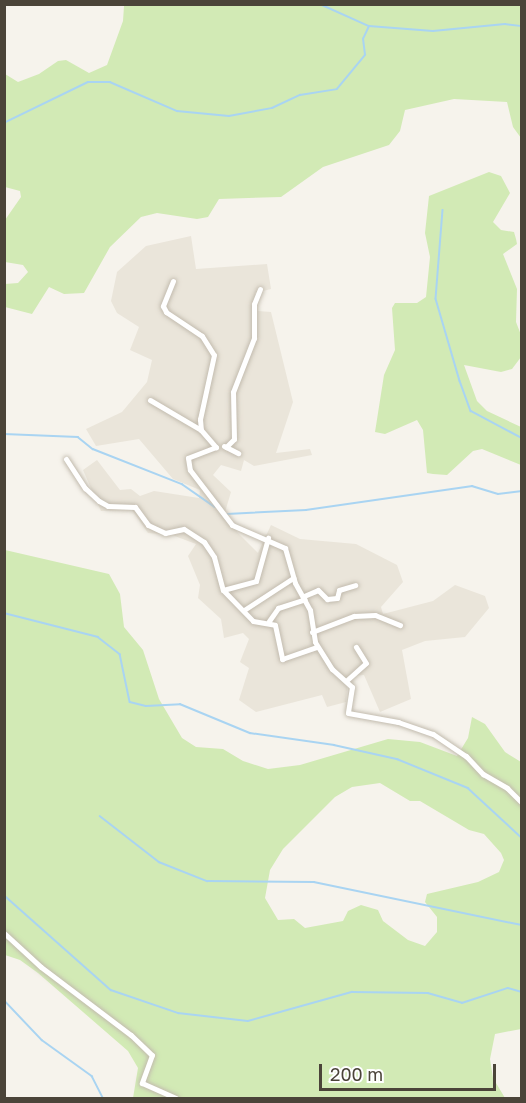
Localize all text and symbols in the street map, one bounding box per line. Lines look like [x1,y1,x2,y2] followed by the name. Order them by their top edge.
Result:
[322,1052,499,1090] scale bar
[330,1063,383,1085] text: 200 m

